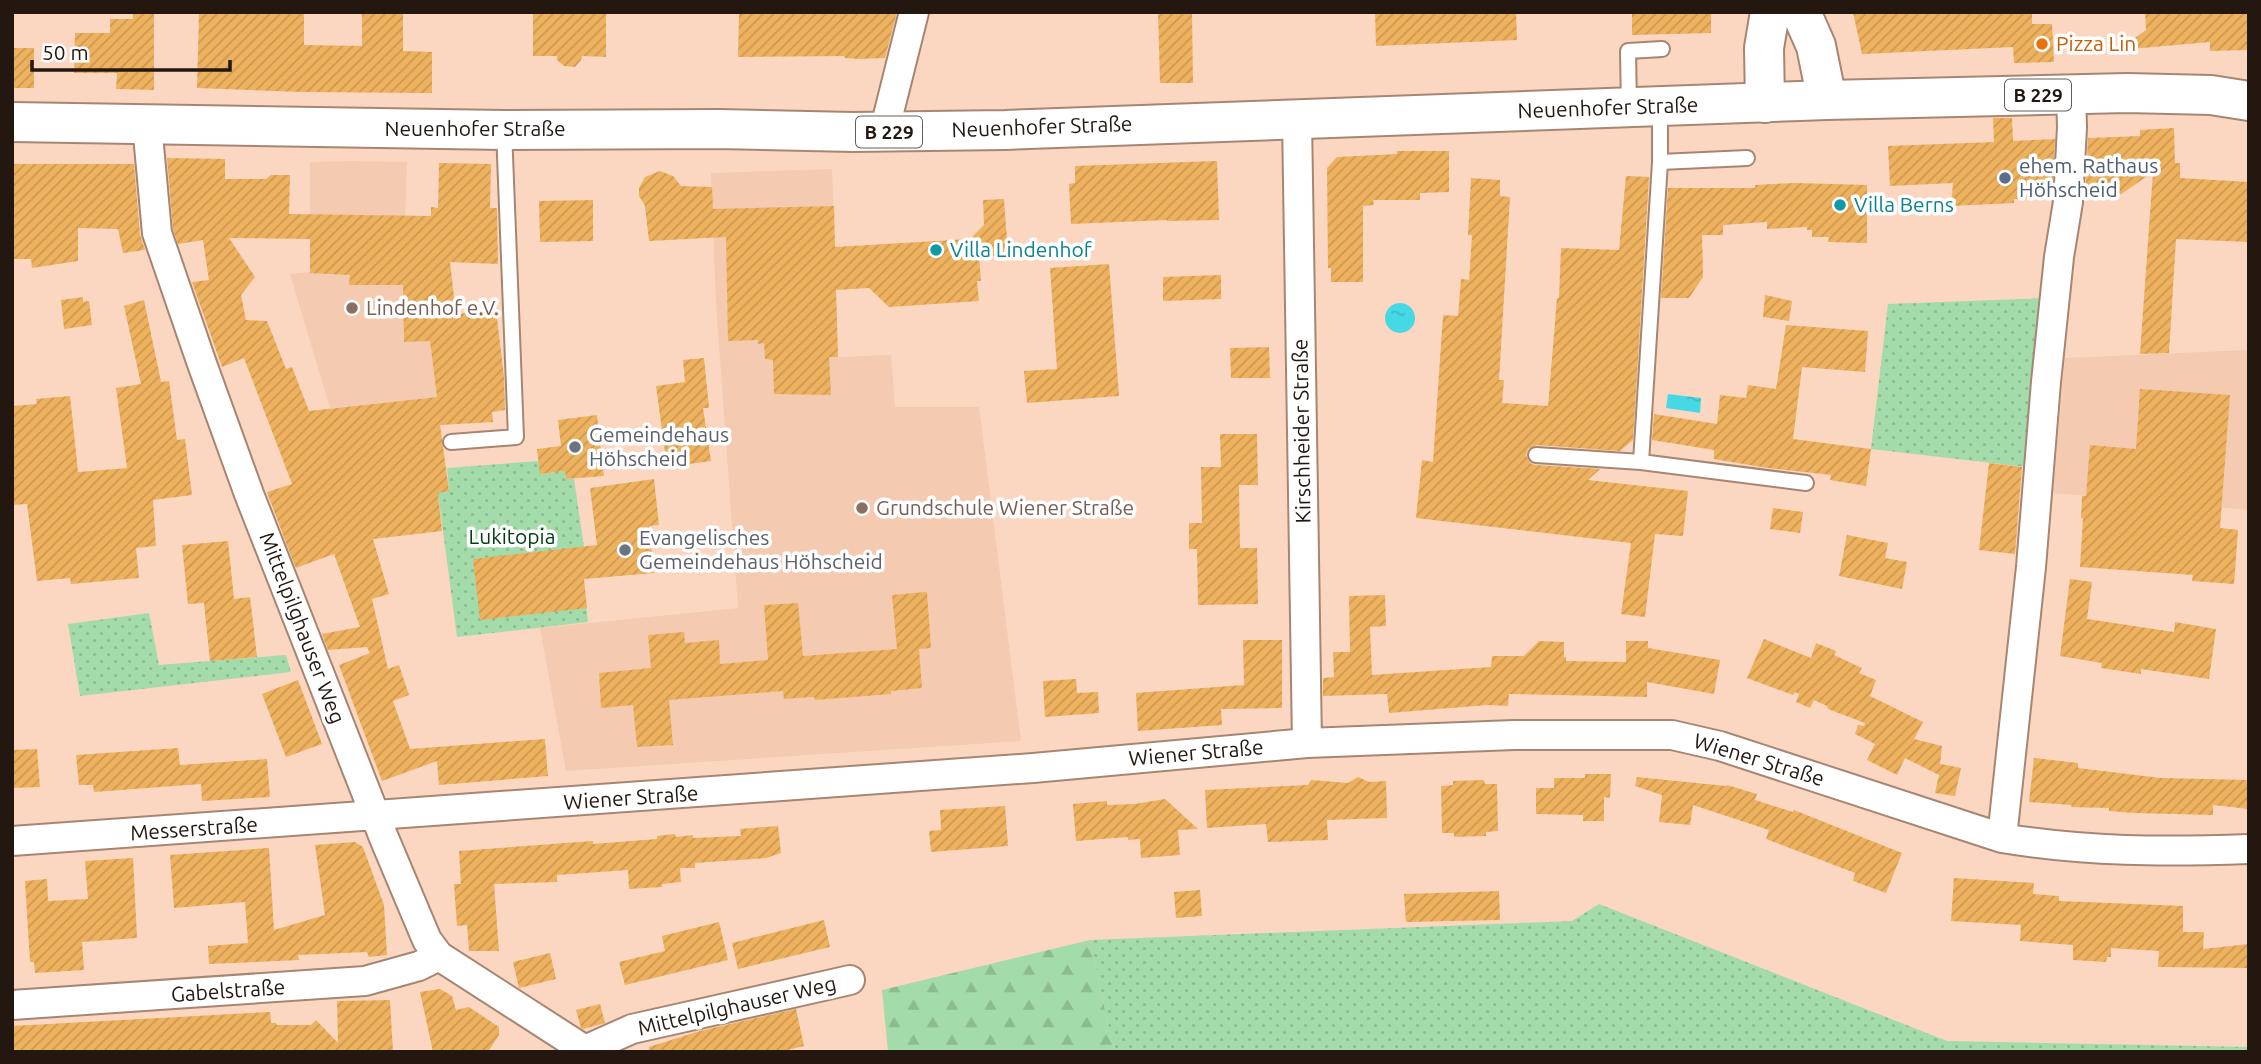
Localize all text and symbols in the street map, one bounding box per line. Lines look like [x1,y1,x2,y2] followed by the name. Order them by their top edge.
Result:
[32,28,229,72] scale bar
[2056,31,2136,55] place label: Pizza Lin
[2034,36,2050,52] marker: Pizza Lin
[42,40,89,64] text: 50 m
[2005,80,2071,110] road number: B 229
[1517,92,1699,122] street label: Neuenhofer Straße
[951,111,1133,141] street label: Neuenhofer Straße
[384,116,566,140] street label: Neuenhofer Straße
[856,116,922,148] road number: B 229
[2019,153,2158,201] place label: ehem. Rathaus Höhscheid
[1997,170,2013,186] marker: ehem. Rathaus Höhscheid
[1854,192,1954,216] place label: Villa Berns
[1832,197,1848,213] marker: Villa Berns
[950,237,1093,261] place label: Villa Lindenhof
[928,242,944,258] marker: Villa Lindenhof
[366,295,499,319] place label: Lindenhof e.V.
[344,300,360,316] marker: Lindenhof e.V.
[1287,338,1315,524] street label: Kirschheider Straße
[589,422,729,470] place label: Gemeindehaus Höhscheid
[567,439,583,455] marker: Gemeindehaus Höhscheid
[876,495,1134,519] place label: Grundschule Wiener Straße
[854,500,870,516] marker: Grundschule Wiener Straße
[468,524,556,548] park label: Lukitopia
[639,525,883,573] place label: Evangelisches Gemeindehaus Höhscheid
[255,529,350,727] street label: Mittelpilghauser Weg
[617,542,633,558] marker: Evangelisches Gemeindehaus Höhscheid
[1691,728,1827,790] street label: Wiener Straße
[1128,734,1264,770] street label: Wiener Straße
[563,780,699,814] street label: Wiener Straße
[129,812,259,844] street label: Messerstraße
[635,971,838,1040] street label: Mittelpilghauser Weg
[170,974,286,1006] street label: Gabelstraße

